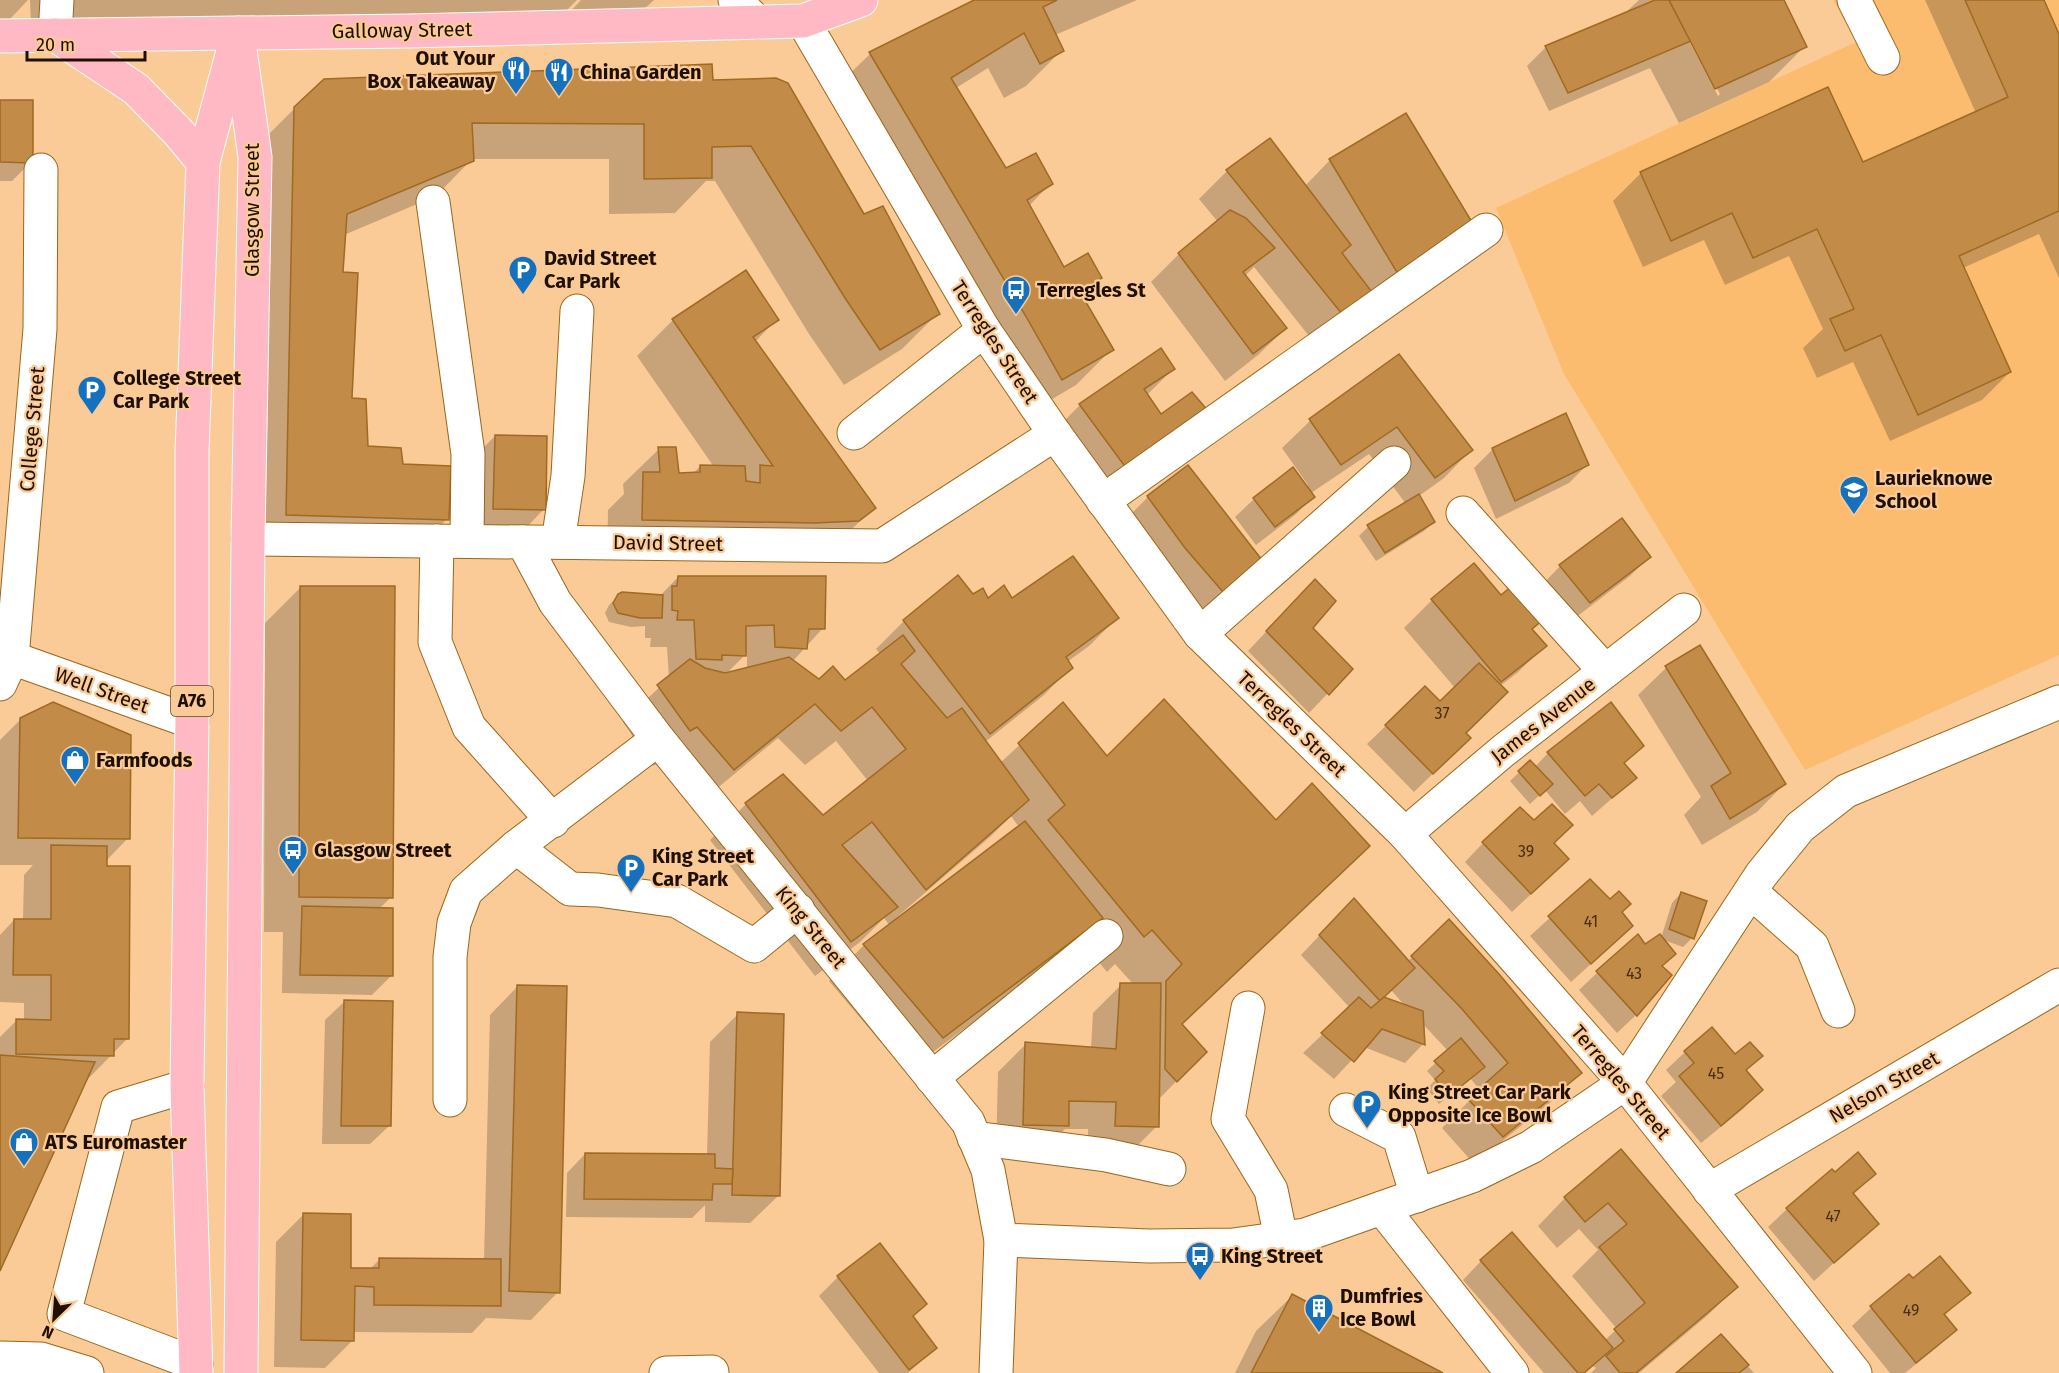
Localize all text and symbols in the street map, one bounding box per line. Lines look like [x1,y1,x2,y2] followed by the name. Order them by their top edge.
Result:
[331,17,473,43] street label: Galloway Street
[27,24,146,62] scale bar
[36,34,75,56] text: 20 m
[367,46,496,93] place label: Out Your Box Takeaway
[500,54,532,96] restaurant icon: Out Your Box Takeaway
[543,56,575,98] restaurant icon: China Garden
[580,60,702,84] place label: China Garden
[240,142,264,277] street label: Glasgow Street
[544,246,657,293] place label: David Street Car Park
[507,254,539,296] parking icon: David Street Car Park
[1000,274,1032,316] bus stop icon: Terregles St
[946,276,1044,409] street label: Terregles Street
[1037,278,1146,302] place label: Terregles St
[15,365,49,493] street label: College Street
[113,366,242,413] place label: College Street Car Park
[76,374,108,416] parking icon: College Street Car Park
[1875,466,1992,513] place label: Laurieknowe School
[1838,474,1870,516] school or university icon: Laurieknowe School
[613,530,724,556] street label: David Street
[52,662,153,718] street label: Well Street
[1233,666,1352,782] street label: Terregles Street
[1486,672,1600,768] street label: James Avenue
[171,686,213,716] road number: A76
[1434,704,1450,723] house number: 37
[59,744,91,786] shop icon: Farmfoods
[96,748,193,772] place label: Farmfoods
[277,834,309,876] bus stop icon: Glasgow Street
[314,838,452,862] place label: Glasgow Street
[1518,842,1534,861] house number: 39
[652,844,754,891] place label: King Street Car Park
[615,852,647,894] parking icon: King Street Car Park
[770,881,852,974] street label: King Street
[1584,912,1598,931] house number: 41
[1626,964,1642,983] house number: 43
[1566,1020,1676,1145] street label: Terregles Street
[1825,1046,1944,1128] street label: Nelson Street
[1708,1064,1724,1083] house number: 45
[1388,1080,1572,1127] place label: King Street Car Park Opposite Ice Bowl
[1351,1088,1383,1130] parking icon: King Street Car Park Opposite Ice Bowl
[8,1126,40,1168] shop icon: ATS Euromaster
[44,1130,188,1154] place label: ATS Euromaster
[1825,1207,1841,1226] house number: 47
[1184,1240,1216,1282] bus stop icon: King Street
[1221,1244,1323,1268] place label: King Street
[1340,1284,1423,1331] place label: Dumfries Ice Bowl
[24,1289,84,1349] north arrow
[1303,1292,1335,1334] building icon: Dumfries Ice Bowl
[1903,1301,1919,1320] house number: 49
[39,1321,57,1343] text: N

